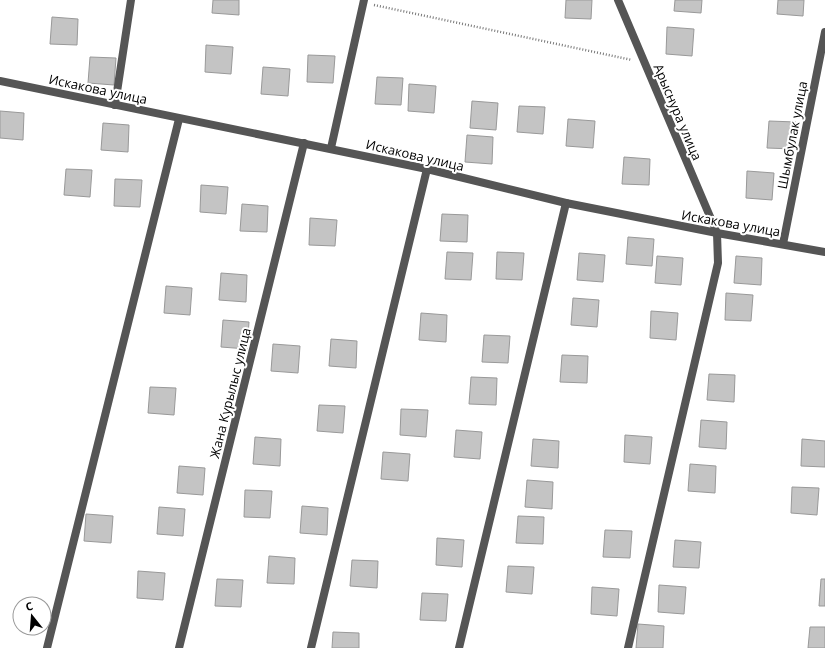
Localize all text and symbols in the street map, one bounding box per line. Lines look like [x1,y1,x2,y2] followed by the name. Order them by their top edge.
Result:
[650,61,706,163] street label: Арыснура улица
[47,70,149,108] street label: Искакова улица
[773,80,811,190] street label: Шымбулак улица
[364,135,466,175] street label: Искакова улица
[680,205,782,241] street label: Искакова улица
[205,326,255,460] street label: Жана Курылыс улица
[12,596,52,636] north arrow
[23,598,34,614] text: С

